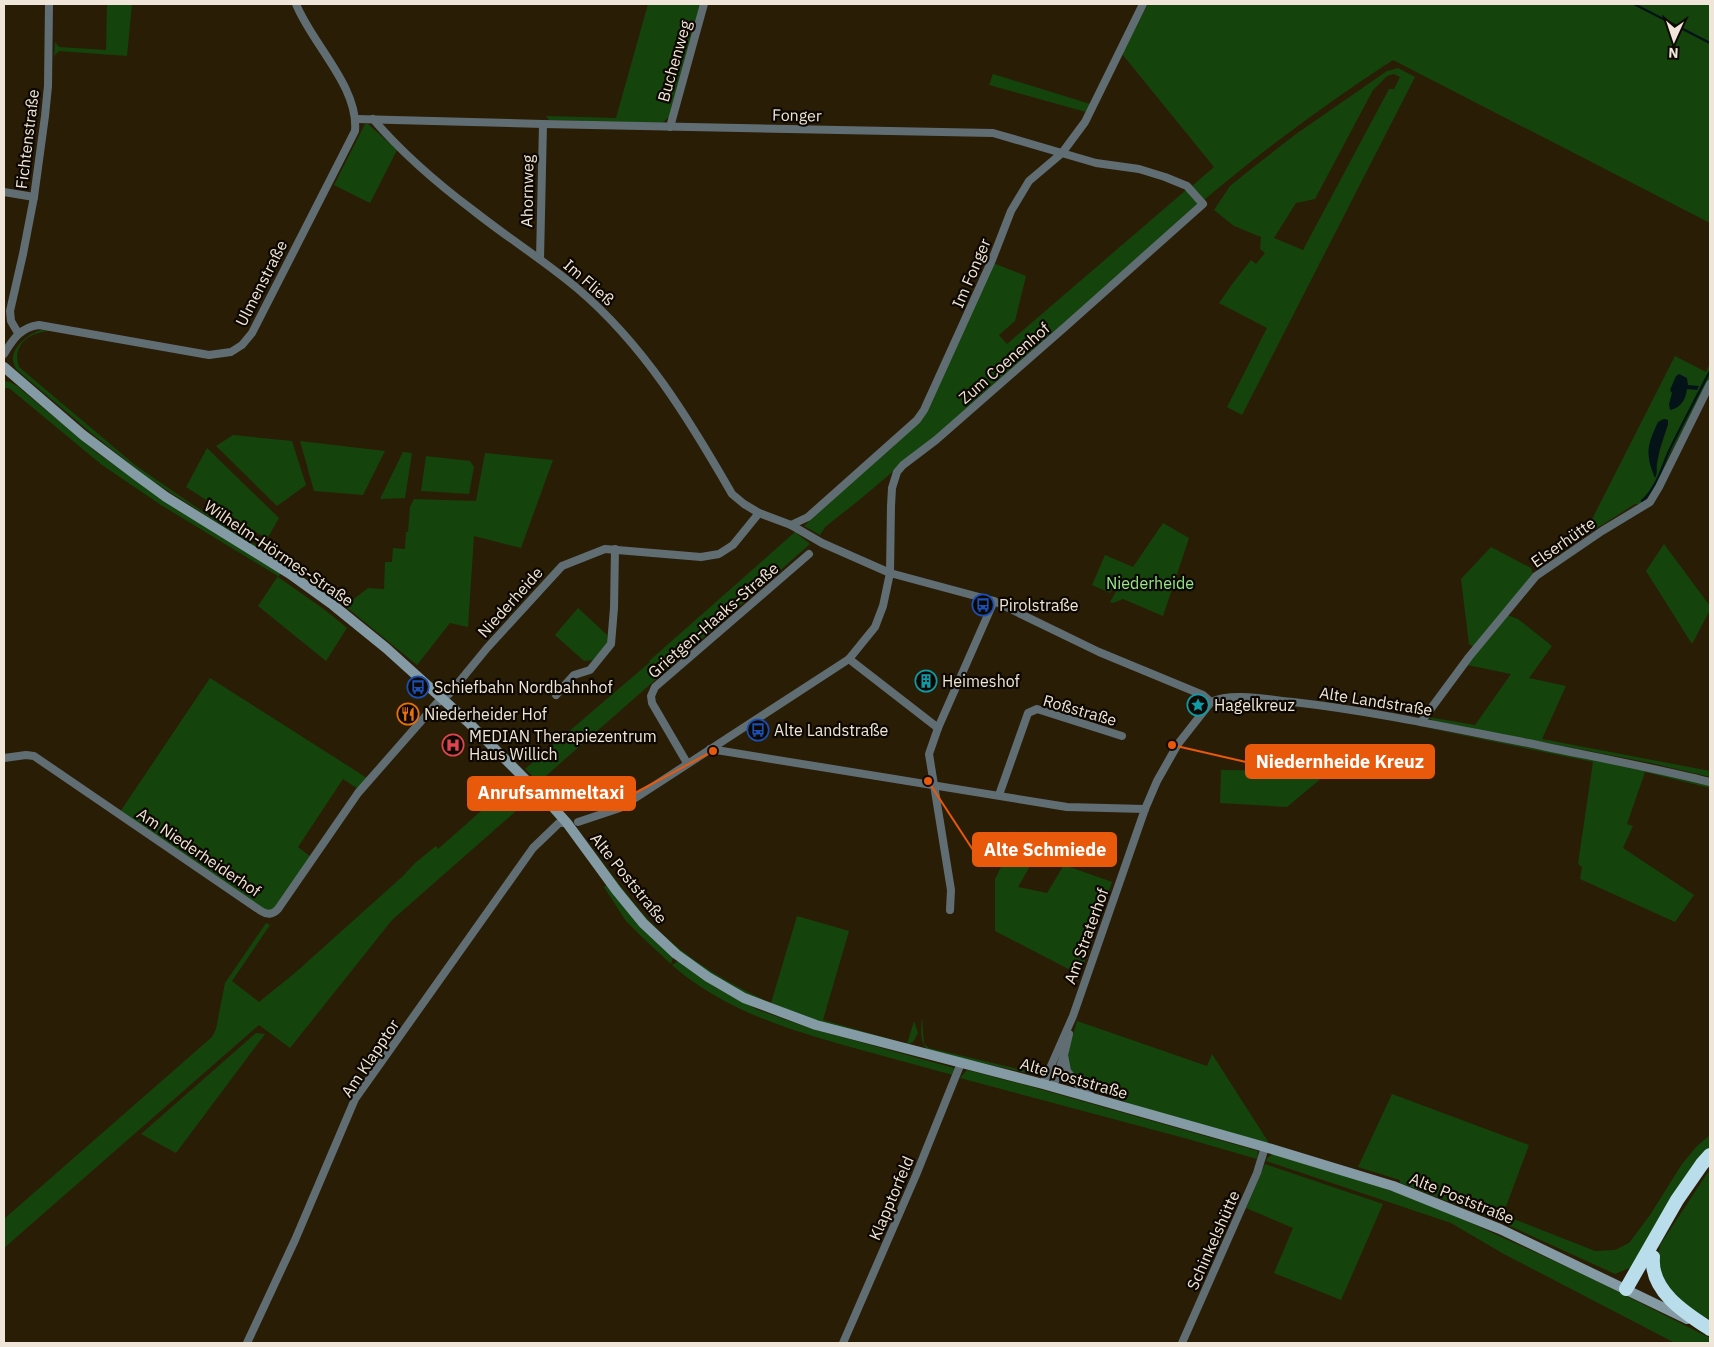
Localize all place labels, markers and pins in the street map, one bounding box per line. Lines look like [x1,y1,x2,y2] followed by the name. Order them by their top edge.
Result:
[971,593,995,617] bus stop icon: Pirolstraße
[999,595,1079,615] place label: Pirolstraße
[914,669,938,693] building icon: Heimeshof
[942,671,1020,691] place label: Heimeshof
[406,675,430,699] bus stop icon: Schiefbahn Nordbahnhof
[434,677,613,697] place label: Schiefbahn Nordbahnhof
[1186,693,1210,717] place icon: Hagelkreuz
[1214,695,1295,715] place label: Hagelkreuz
[396,702,420,726] restaurant icon: Niederheider Hof
[424,704,547,724] place label: Niederheider Hof
[746,718,770,742] bus stop icon: Alte Landstraße
[774,720,888,740] place label: Alte Landstraße
[469,726,657,764] place label: MEDIAN Therapiezentrum Haus Willich
[441,733,465,757] hospital icon: MEDIAN Therapiezentrum Haus Willich
[1246,745,1434,778] callout: Niedernheide Kreuz
[468,777,635,810] callout: Anrufsammeltaxi
[973,833,1116,866] callout: Alte Schmiede

